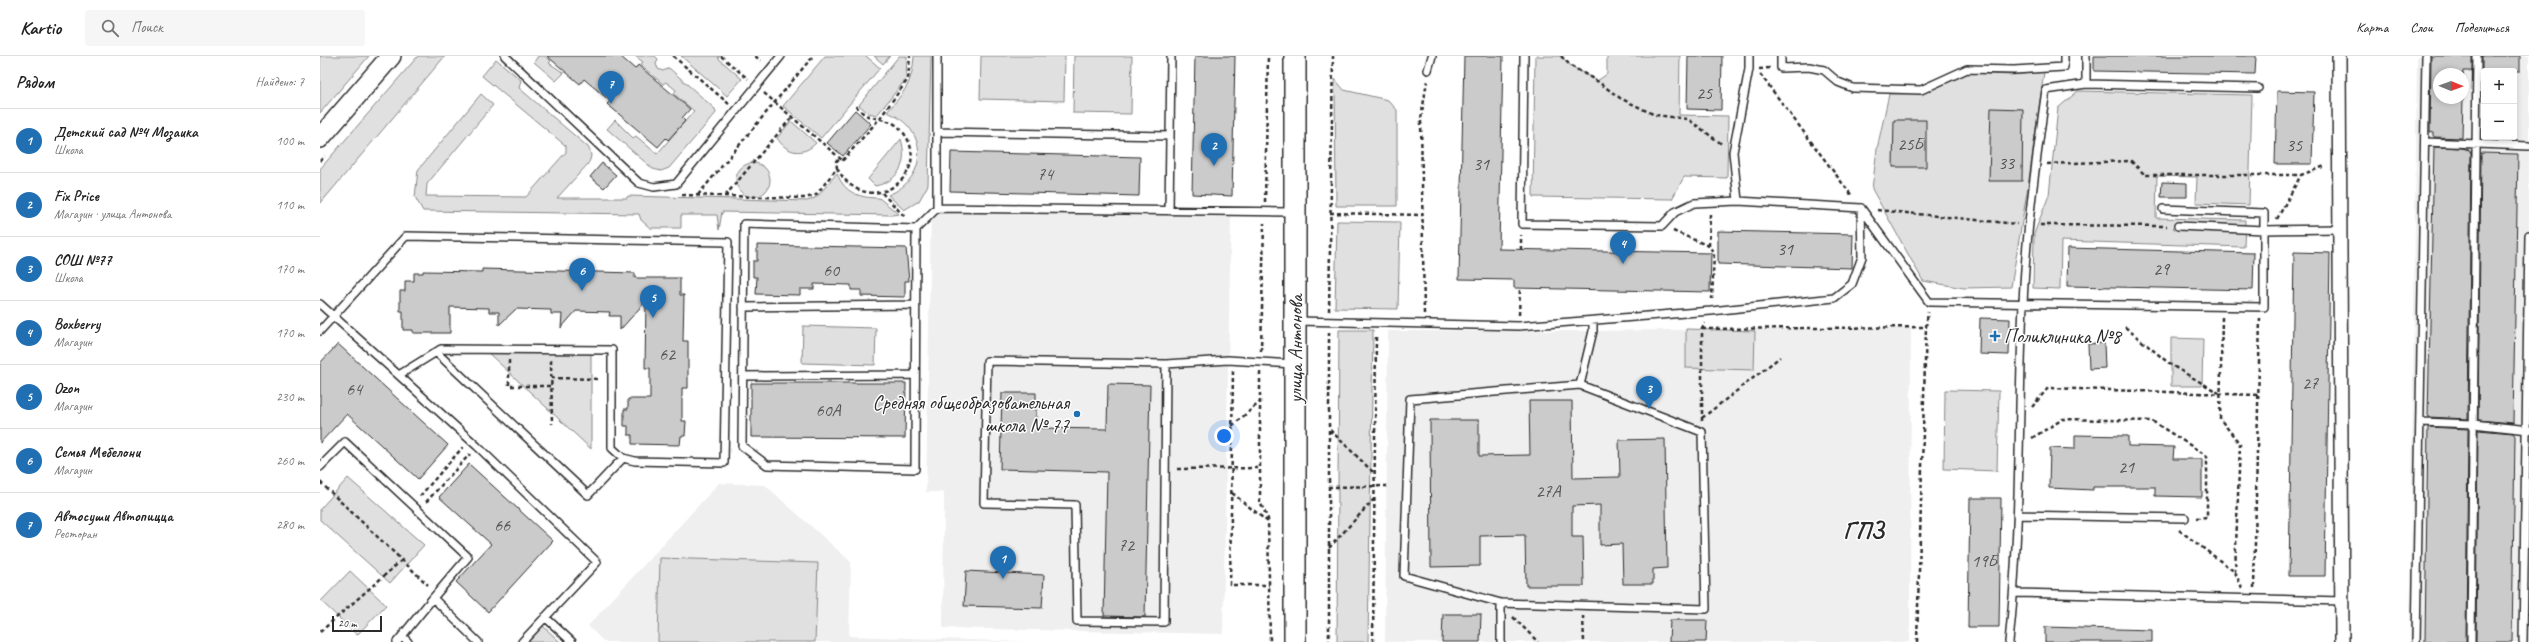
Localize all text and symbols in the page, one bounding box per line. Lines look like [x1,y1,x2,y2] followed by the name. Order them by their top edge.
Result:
[85,10,365,46] search box
[20,16,61,40] text: Kartio
[99,17,121,39] icon: search
[131,18,163,37] text: Поиск
[2356,19,2388,36] text: Карта
[2410,19,2433,36] text: Слои
[2455,19,2509,36] text: Поделиться
[2433,68,2469,104] north arrow
[2481,68,2517,140] map controls
[2481,68,2517,104] button: +
[598,71,624,104] pin: 7
[16,72,54,93] text: Рядом
[256,74,304,90] text: Найдено: 7
[1696,82,1713,104] house number: 25
[2481,104,2517,140] button: −
[54,123,198,142] text: Детский сад №4 Мозаика
[26,133,32,149] text: 1
[276,133,304,149] text: 100 m
[1201,133,1227,166] pin: 2
[1897,133,1926,155] house number: 25Б
[2286,134,2303,156] house number: 35
[54,142,83,158] text: Школа
[1998,152,2016,174] house number: 33
[1473,153,1490,175] house number: 31
[1037,163,1055,185] house number: 74
[54,187,99,206] text: Fix Price
[26,197,32,213] text: 2
[276,197,304,213] text: 110 m
[54,206,171,222] text: Магазин · улица Антонова
[1610,231,1636,264] pin: 4
[1777,238,1794,260] house number: 31
[54,251,111,270] text: СОШ №77
[569,258,595,291] pin: 6
[2153,258,2171,280] house number: 29
[823,259,841,281] house number: 60
[26,261,32,277] text: 3
[276,261,304,277] text: 170 m
[54,270,83,286] text: Школа
[640,285,666,318] pin: 5
[1283,293,1308,404] street label: улица Антонова
[54,315,100,334] text: Boxberry
[2004,324,2123,349] place label: Поликлиника №8
[26,325,32,341] text: 4
[276,325,304,341] text: 170 m
[1989,330,2001,342] marker: Поликлиника №8
[54,334,92,350] text: Магазин
[659,343,677,365] house number: 62
[2302,372,2319,394] house number: 27
[1636,376,1662,409] pin: 3
[346,378,364,400] house number: 64
[54,379,79,398] text: Ozon
[26,389,32,405] text: 5
[276,389,304,405] text: 230 m
[873,390,1071,438] place label: Средняя общеобразовательная школа № 77
[54,398,92,414] text: Магазин
[815,399,842,421] house number: 60А
[1072,409,1082,419] marker: Средняя общеобразовательная школа № 77
[1214,426,1234,446] your location
[54,443,140,462] text: Семья Мебелони
[26,453,32,469] text: 6
[276,453,304,469] text: 260 m
[2118,456,2135,478] house number: 21
[54,462,92,478] text: Магазин
[1535,480,1562,502] house number: 27А
[54,507,173,526] text: Автосуши Автопицца
[494,514,511,536] house number: 66
[1843,515,1886,545] district label: ГПЗ
[26,517,32,533] text: 7
[276,517,304,533] text: 280 m
[54,526,97,542] text: Ресторан
[1118,534,1136,556] house number: 72
[990,546,1016,579] pin: 1
[1971,550,2000,572] house number: 19Б
[332,614,382,633] scale bar
[338,616,357,630] text: 20 m

